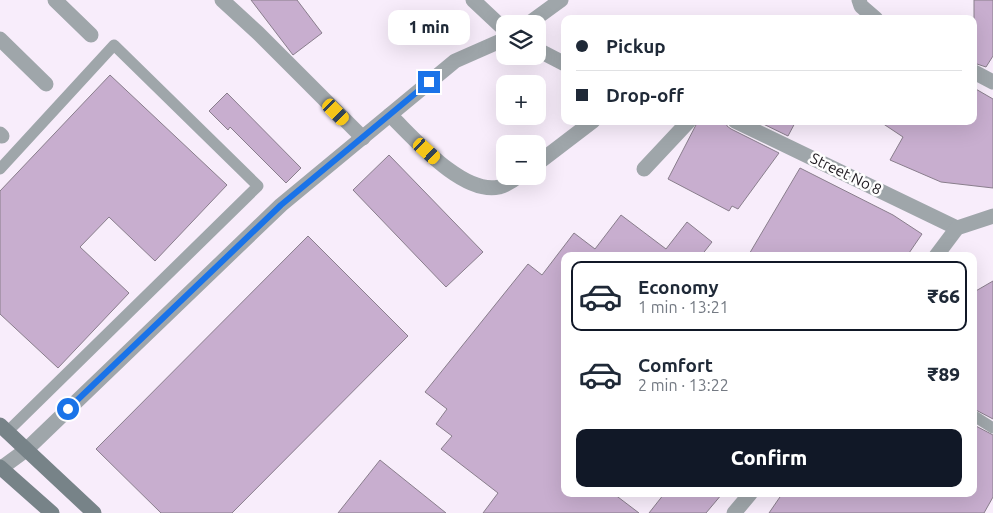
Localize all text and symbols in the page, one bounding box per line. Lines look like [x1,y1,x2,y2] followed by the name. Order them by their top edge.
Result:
[388,9,470,44] callout: 1 min
[496,15,546,185] map controls
[496,15,546,65] button: layers
[409,18,449,36] text: 1 min
[606,35,666,57] text: Pickup
[418,71,440,93] route end
[496,75,546,125] button: +
[606,84,684,106] text: Drop-off
[320,96,351,128] car
[410,135,443,167] car
[496,135,546,185] button: −
[808,149,884,198] street label: Street No 8
[578,274,623,319] icon: car
[638,276,719,298] text: Economy
[928,285,960,307] text: ₹66
[638,298,729,316] text: 1 min · 13:21
[578,352,623,397] icon: car
[638,354,713,376] text: Comfort
[928,363,960,385] text: ₹89
[638,376,729,394] text: 2 min · 13:22
[57,398,79,420] route start
[576,429,962,487] button: Confirm

